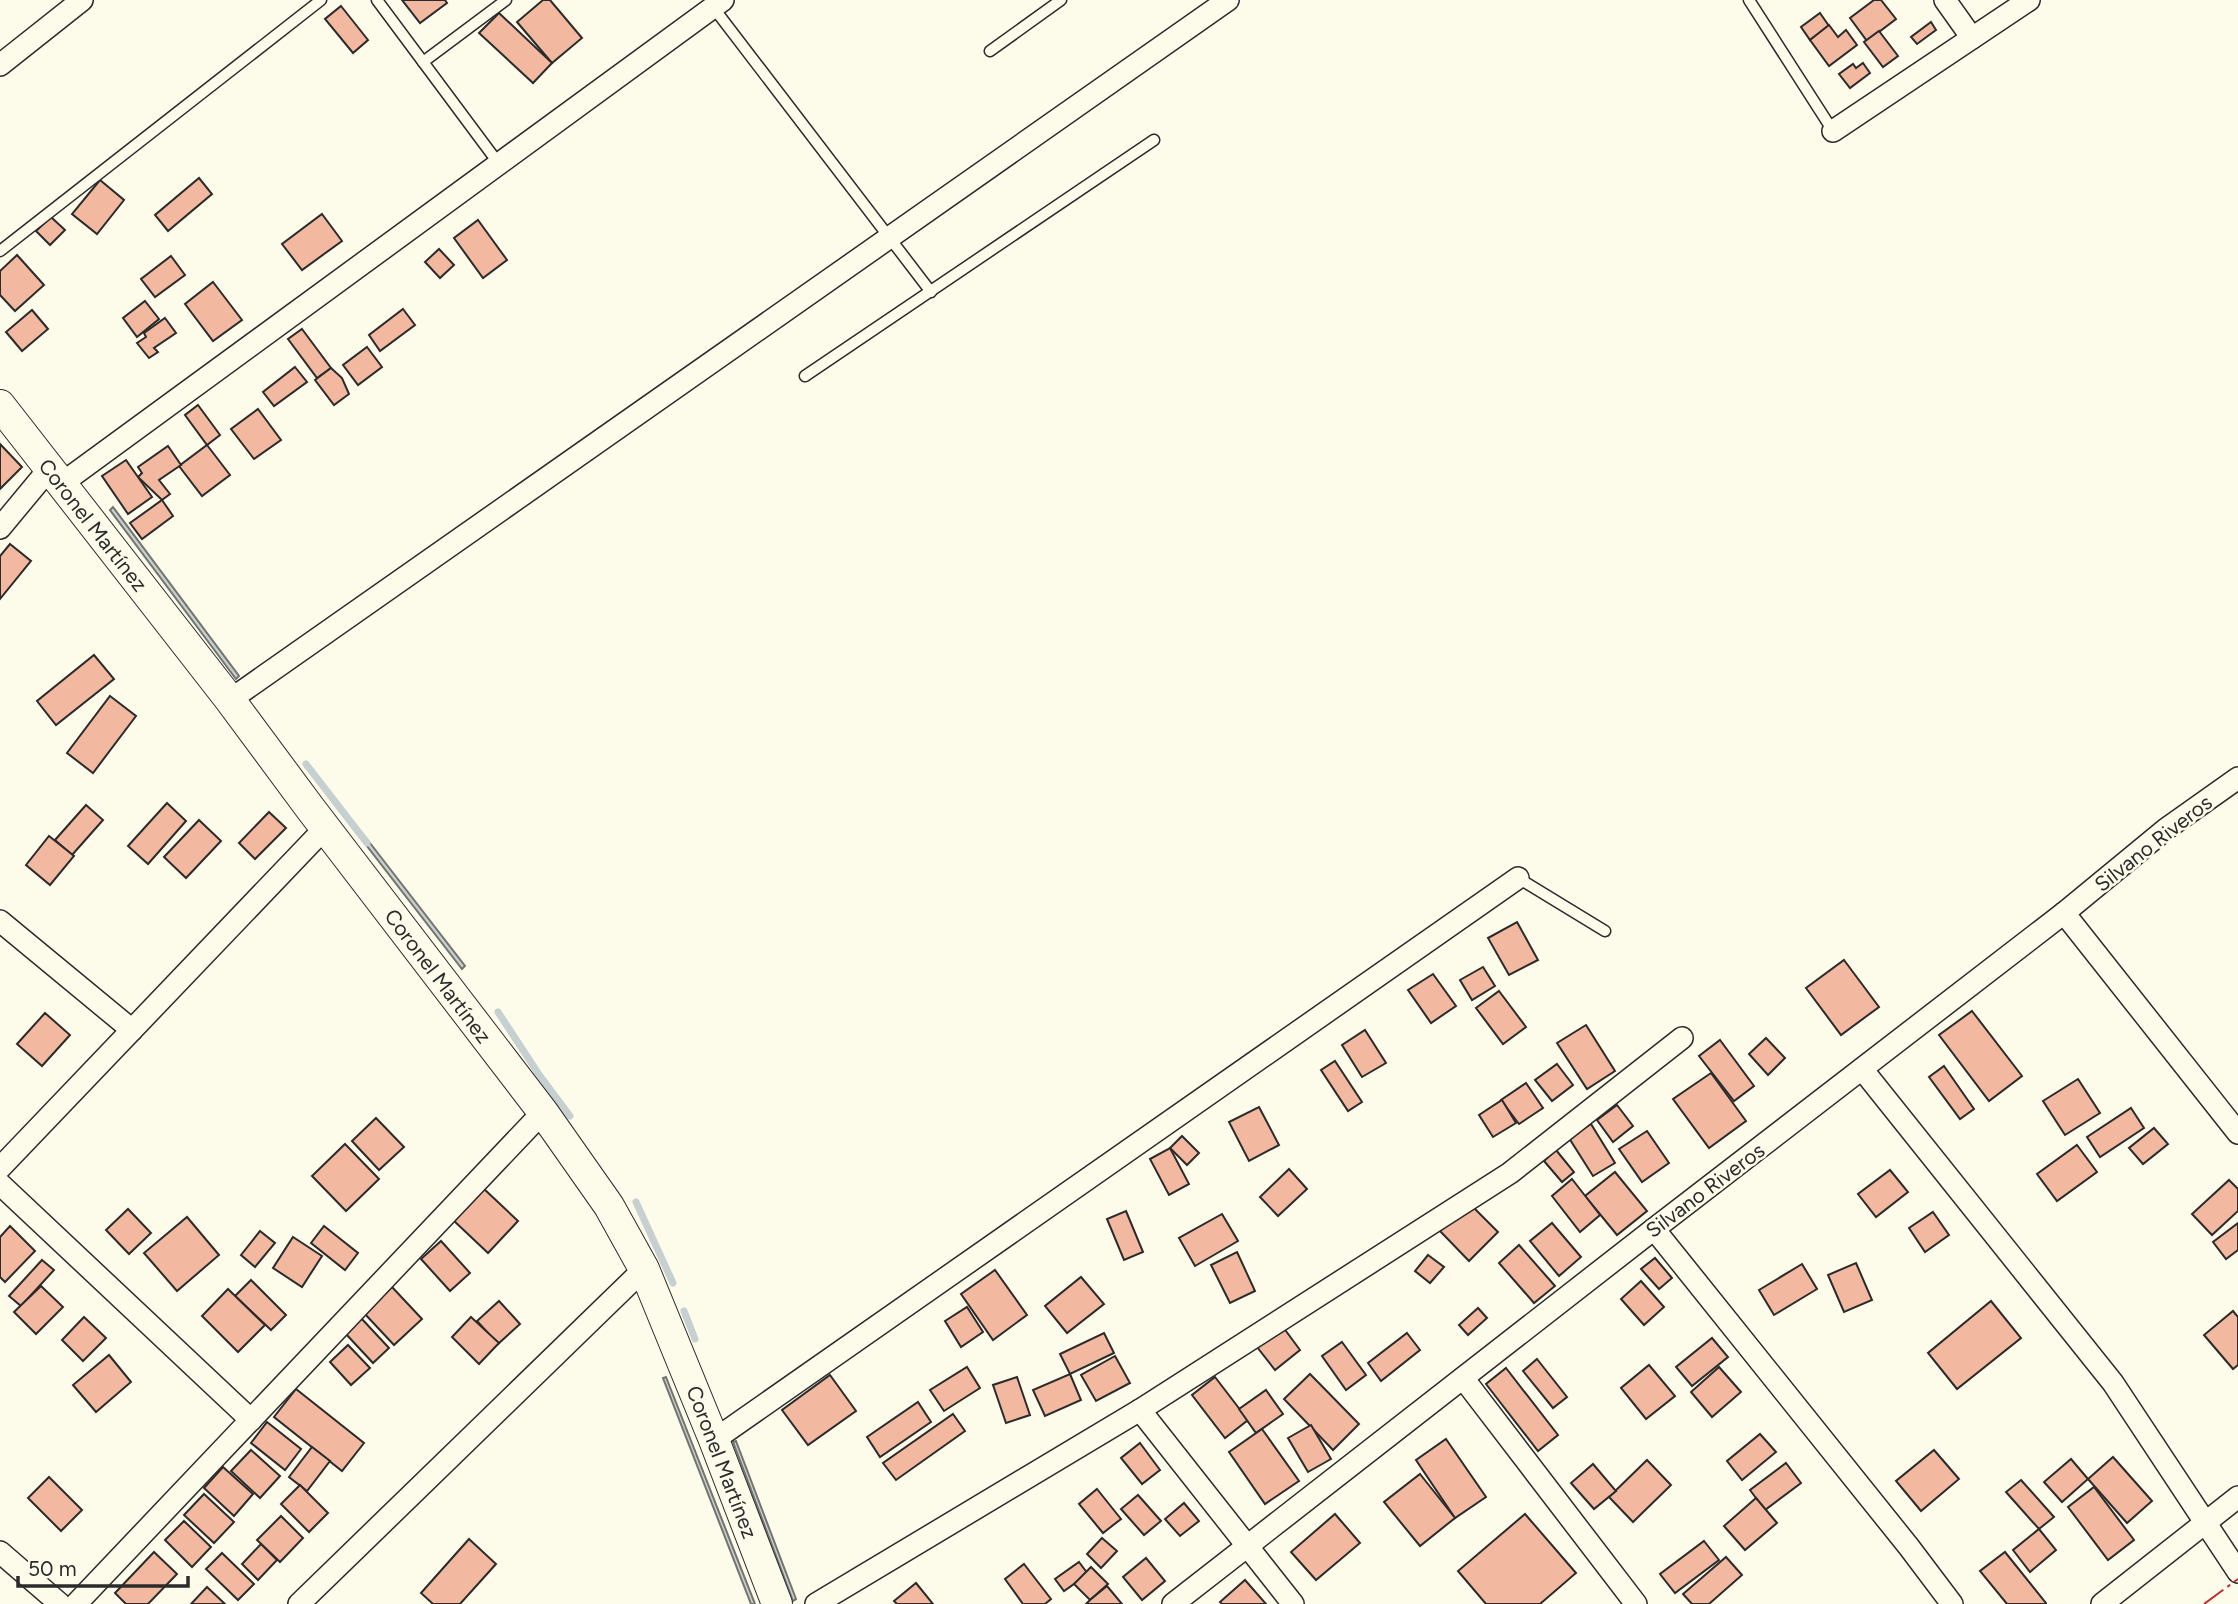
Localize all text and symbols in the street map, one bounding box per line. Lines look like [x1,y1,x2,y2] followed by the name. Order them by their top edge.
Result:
[33,454,153,596] street label: Coronel Martínez
[2089,789,2217,897] street label: Silvano Riveros
[379,904,497,1048] street label: Coronel Martínez
[1641,1137,1769,1243] street label: Silvano Riveros
[681,1382,763,1542] street label: Coronel Martínez
[18,1544,187,1588] scale bar
[28,1556,77,1581] text: 50 m

